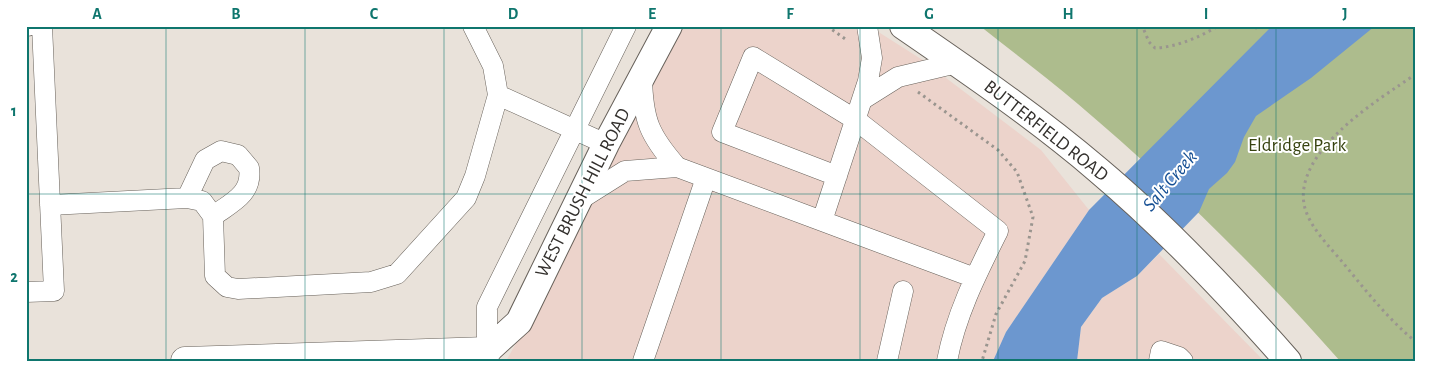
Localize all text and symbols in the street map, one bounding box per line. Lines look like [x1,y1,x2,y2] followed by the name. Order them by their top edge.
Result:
[92,6,102,22] text: A
[231,6,241,22] text: B
[370,6,379,22] text: C
[508,6,519,22] text: D
[648,6,656,22] text: E
[786,6,794,22] text: F
[924,6,934,22] text: G
[1062,6,1074,22] text: H
[1204,6,1208,22] text: I
[1342,6,1348,22] text: J
[980,77,1112,185] street label: BUTTERFIELD ROAD
[11,103,17,119] text: 1
[532,105,634,281] street label: WEST BRUSH HILL ROAD
[1248,136,1346,155] park label: Eldridge Park
[1139,147,1201,215] water label: Salt Creek
[10,269,18,285] text: 2

